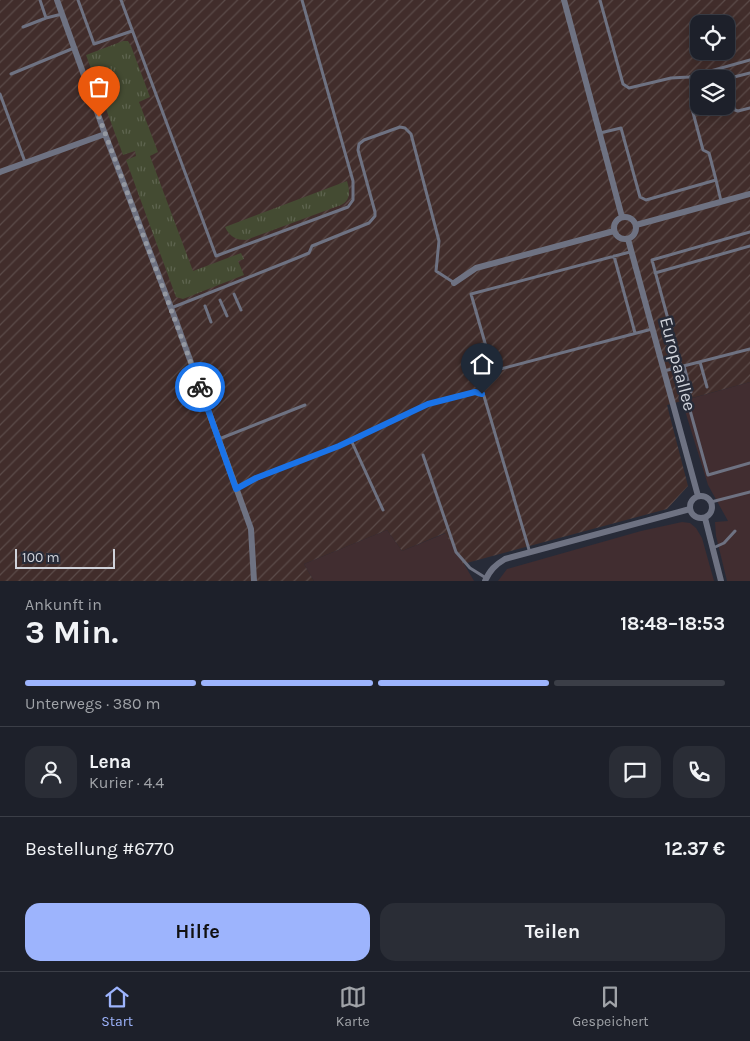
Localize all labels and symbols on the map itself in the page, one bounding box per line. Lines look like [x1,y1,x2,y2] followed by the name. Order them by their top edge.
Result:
[78,66,120,117] pin
[655,315,701,413] street label: Europaallee
[461,343,503,394] pin
[175,362,225,412] courier
[15,546,115,569] scale bar

